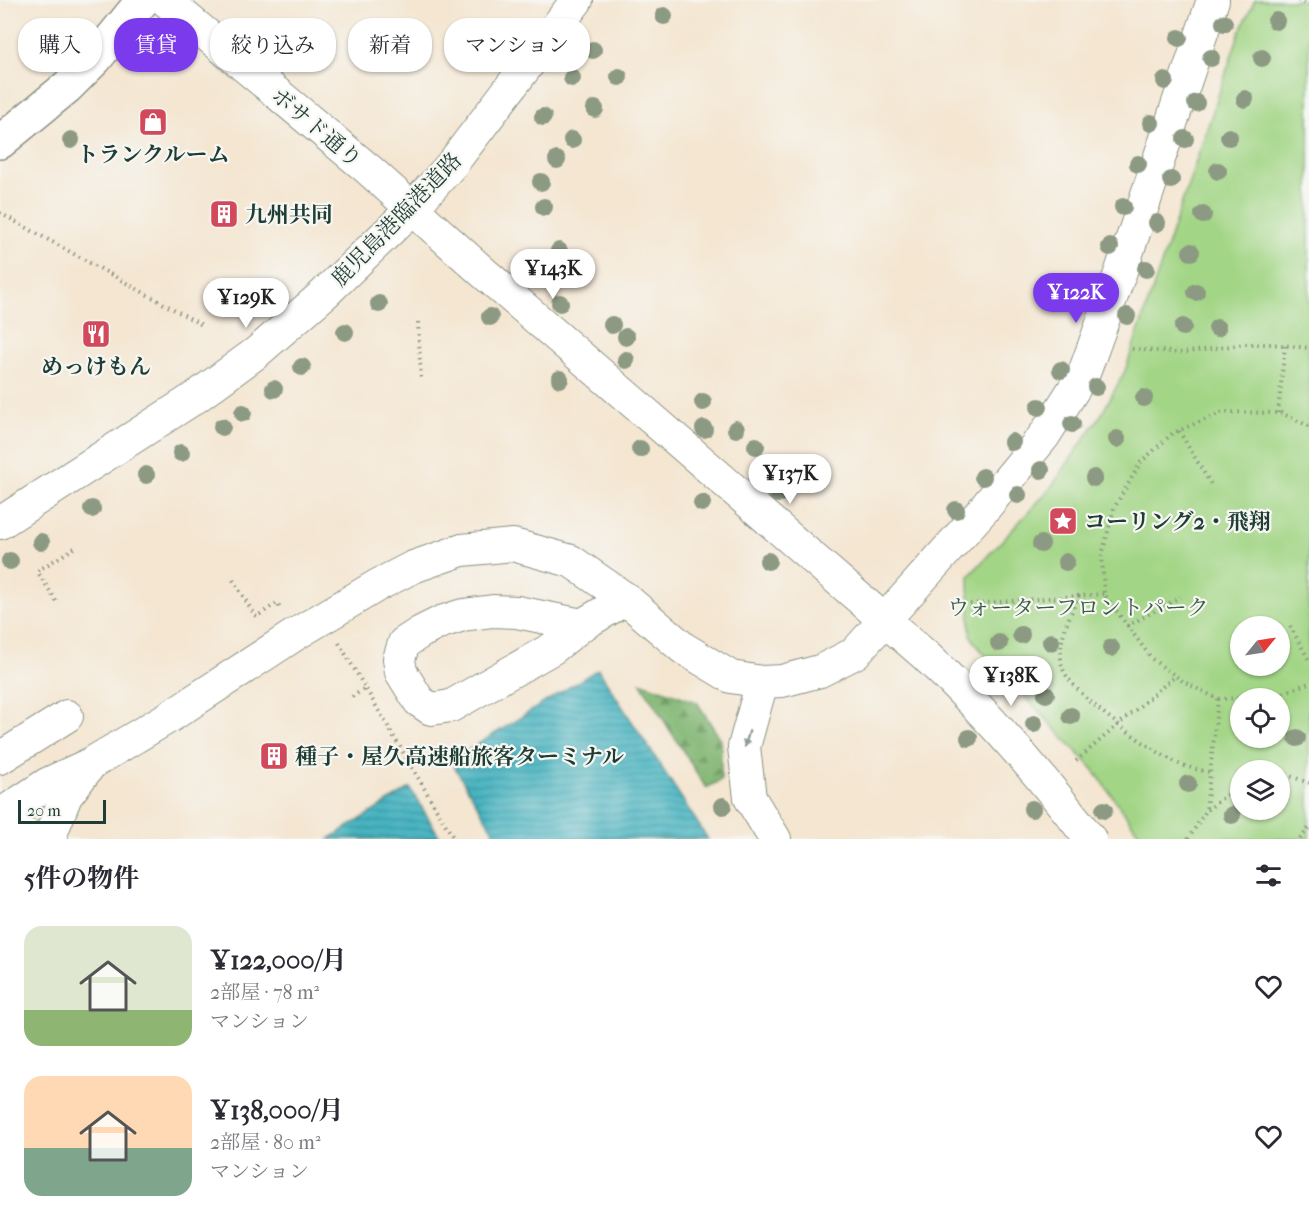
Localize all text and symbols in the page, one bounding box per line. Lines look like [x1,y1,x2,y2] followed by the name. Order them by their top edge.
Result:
[18,18,102,72] chip: 購入
[114,18,198,72] chip: 賃貸
[210,18,336,72] chip: 絞り込み
[348,18,432,72] chip: 新着
[444,18,590,72] chip: マンション
[266,82,367,173] street label: ボサド通り
[137,106,169,138] shop icon: トランクルーム
[77,142,229,168] place label: トランクルーム
[326,147,467,292] street label: 鹿児島港臨港道路
[208,198,240,230] building icon: 九州共同
[245,202,333,228] place label: 九州共同
[511,249,595,300] pin: ¥143K
[524,257,582,280] text: ¥143K
[1034,273,1118,324] pin: ¥122K
[204,278,288,329] pin: ¥129K
[1047,281,1105,304] text: ¥122K
[217,286,275,309] text: ¥129K
[80,318,112,350] restaurant icon: めっけもん
[41,354,151,380] place label: めっけもん
[748,454,832,505] pin: ¥137K
[762,462,818,485] text: ¥137K
[1047,505,1079,537] place icon: コーリング2・飛翔
[1084,509,1271,535] place label: コーリング2・飛翔
[947,595,1209,621] park label: ウォーターフロントパーク
[1230,616,1290,676] north arrow
[1230,616,1290,820] map controls
[969,656,1053,707] pin: ¥138K
[983,664,1039,687] text: ¥138K
[1230,688,1290,748] button: locate
[742,730,751,748] one-way arrow
[258,740,290,772] building icon: 種子・屋久高速船旅客ターミナル
[295,744,624,770] place label: 種子・屋久高速船旅客ターミナル
[1230,760,1290,820] button: layers
[18,797,106,824] scale bar
[27,801,61,820] text: 20 m
[1252,859,1285,892] icon: filters
[24,863,139,894] text: 5件の物件
[210,945,347,976] text: ¥122,000/月
[72,950,144,1022] icon: home
[1252,970,1285,1003] icon: heart
[210,981,319,1004] text: 2部屋 · 78 m²
[210,1010,309,1033] text: マンション
[210,1095,344,1126] text: ¥138,000/月
[72,1100,144,1172] icon: home
[1252,1120,1285,1153] icon: heart
[210,1131,321,1154] text: 2部屋 · 80 m²
[210,1160,309,1183] text: マンション

